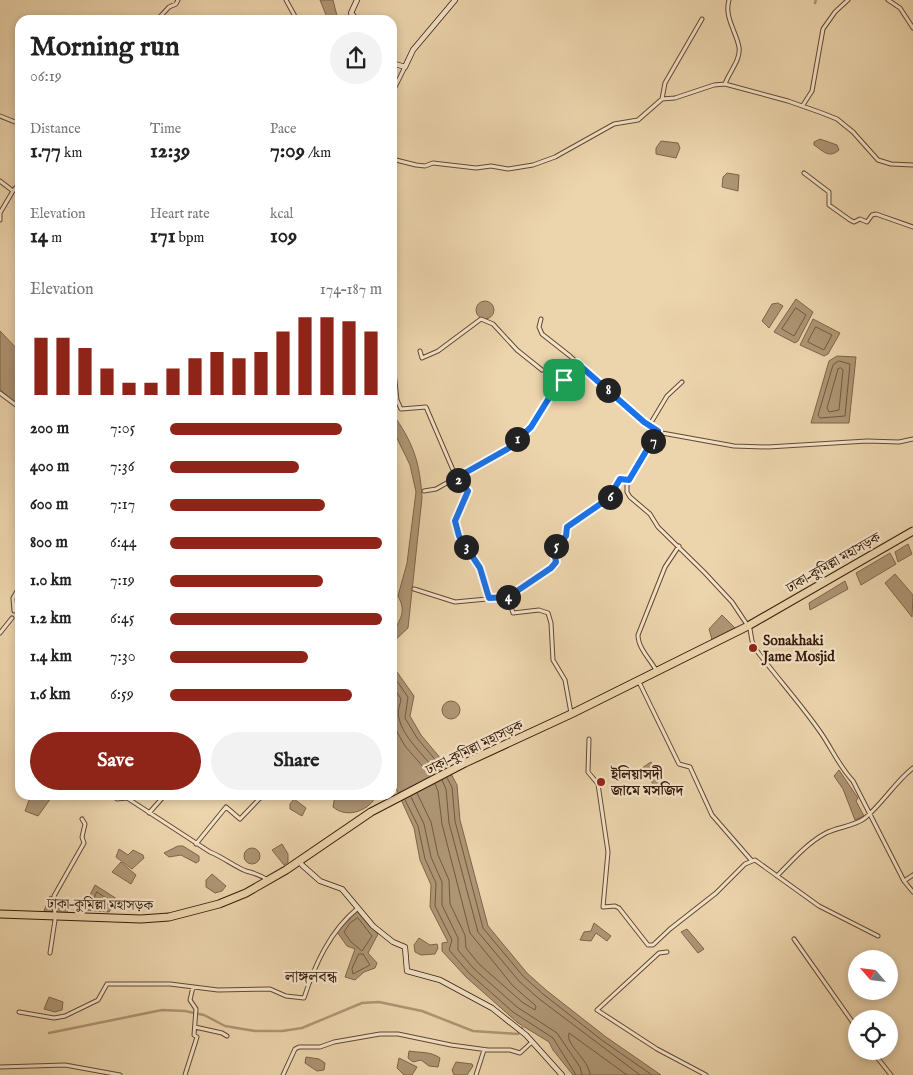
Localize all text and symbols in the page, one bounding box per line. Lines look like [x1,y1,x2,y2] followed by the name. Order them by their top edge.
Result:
[30,30,180,65] text: Morning run
[330,32,382,84] button: share
[30,67,62,87] text: 06:19
[30,120,81,138] text: Distance
[150,120,181,138] text: Time
[270,120,297,138] text: Pace
[30,138,61,165] text: 1.77
[150,138,190,165] text: 12:39
[270,138,305,165] text: 7:09
[61,144,82,162] text: km
[305,144,331,162] text: /km
[30,205,86,223] text: Elevation
[150,205,210,223] text: Heart rate
[270,205,293,223] text: kcal
[30,223,48,250] text: 14
[150,223,175,250] text: 171
[270,223,297,250] text: 109
[48,229,62,247] text: m
[175,229,204,247] text: bpm
[30,280,93,300] text: Elevation
[320,280,382,300] text: 174–187 m
[543,359,585,401] pin
[550,366,578,394] icon: arrive
[596,378,620,402] pin: 8
[606,381,611,399] text: 8
[30,419,69,439] text: 200 m
[110,419,135,439] text: 7:05
[504,426,530,452] pin: 1
[640,428,666,454] pin: 7
[515,430,520,448] text: 1
[650,432,657,450] text: 7
[30,457,69,477] text: 400 m
[110,457,134,477] text: 7:36
[446,468,470,492] pin: 2
[455,471,462,489] text: 2
[598,484,622,510] pin: 6
[608,488,613,506] text: 6
[30,495,68,515] text: 600 m
[110,495,135,515] text: 7:17
[782,528,885,598] street label: ঢাকা–কুমিল্লা মহাসড়ক
[30,533,68,553] text: 800 m
[110,533,137,553] text: 6:44
[454,534,478,560] pin: 3
[544,534,568,558] pin: 5
[554,537,559,555] text: 5
[464,538,469,556] text: 3
[30,571,72,591] text: 1.0 km
[110,571,135,591] text: 7:19
[496,584,520,610] pin: 4
[505,588,512,606] text: 4
[30,609,71,629] text: 1.2 km
[110,609,135,629] text: 6:45
[761,632,835,666] place label: Sonakhaki Jame Mosjid
[747,642,759,654] marker: Sonakhaki Jame Mosjid
[30,647,72,667] text: 1.4 km
[110,647,136,667] text: 7:30
[30,685,71,705] text: 1.6 km
[110,685,134,705] text: 6:59
[422,716,527,780] street label: ঢাকা–কুমিল্লা মহাসড়ক
[30,732,201,790] button: Save
[211,732,382,790] button: Share
[610,765,684,800] place label: ইলিয়াসদী জামে মসজিদ
[595,776,607,788] marker: ইলিয়াসদী জামে মসজিদ
[46,895,154,915] street label: ঢাকা–কুমিল্লা মহাসড়ক
[848,950,898,1000] north arrow
[848,950,898,1060] map controls
[284,968,338,988] district label: লাঙ্গলবন্ধ
[848,1010,898,1060] button: locate

